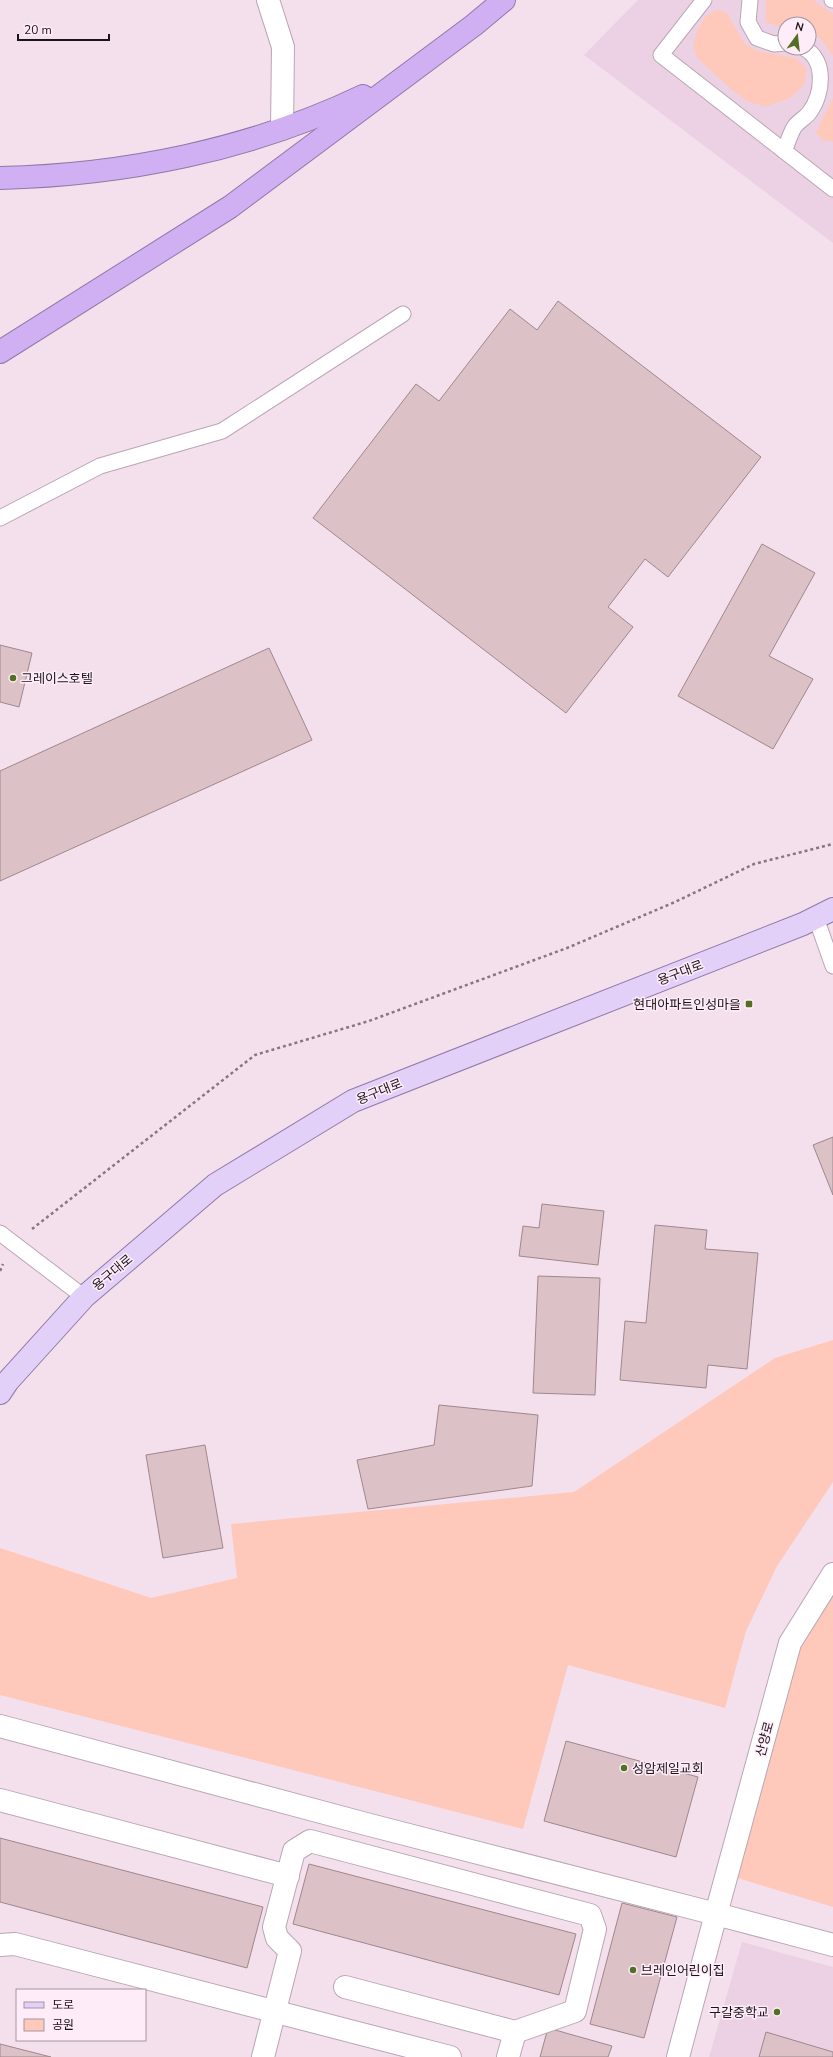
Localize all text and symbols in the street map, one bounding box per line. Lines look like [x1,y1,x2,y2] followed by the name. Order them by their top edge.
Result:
[18,16,109,42] scale bar
[777,16,817,56] north arrow
[794,19,805,35] text: N
[24,22,52,38] text: 20 m
[21,670,93,688] place label: 그레이스호텔
[8,673,18,683] marker: 그레이스호텔
[655,956,706,990] street label: 용구대로
[633,996,741,1014] place label: 현대아파트인성마을
[744,999,754,1009] marker: 현대아파트인성마을
[354,1075,405,1109] street label: 용구대로
[89,1250,137,1295] street label: 용구대로
[752,1720,778,1759] street label: 산양로
[632,1760,704,1778] place label: 성암제일교회
[619,1763,629,1773] marker: 성암제일교회
[641,1962,725,1980] place label: 브레인어린이집
[628,1965,638,1975] marker: 브레인어린이집
[16,1989,146,2041] legend
[52,1997,74,2013] text: 도로
[709,2004,769,2022] place label: 구갈중학교
[772,2007,782,2017] marker: 구갈중학교
[52,2017,74,2033] text: 공원

